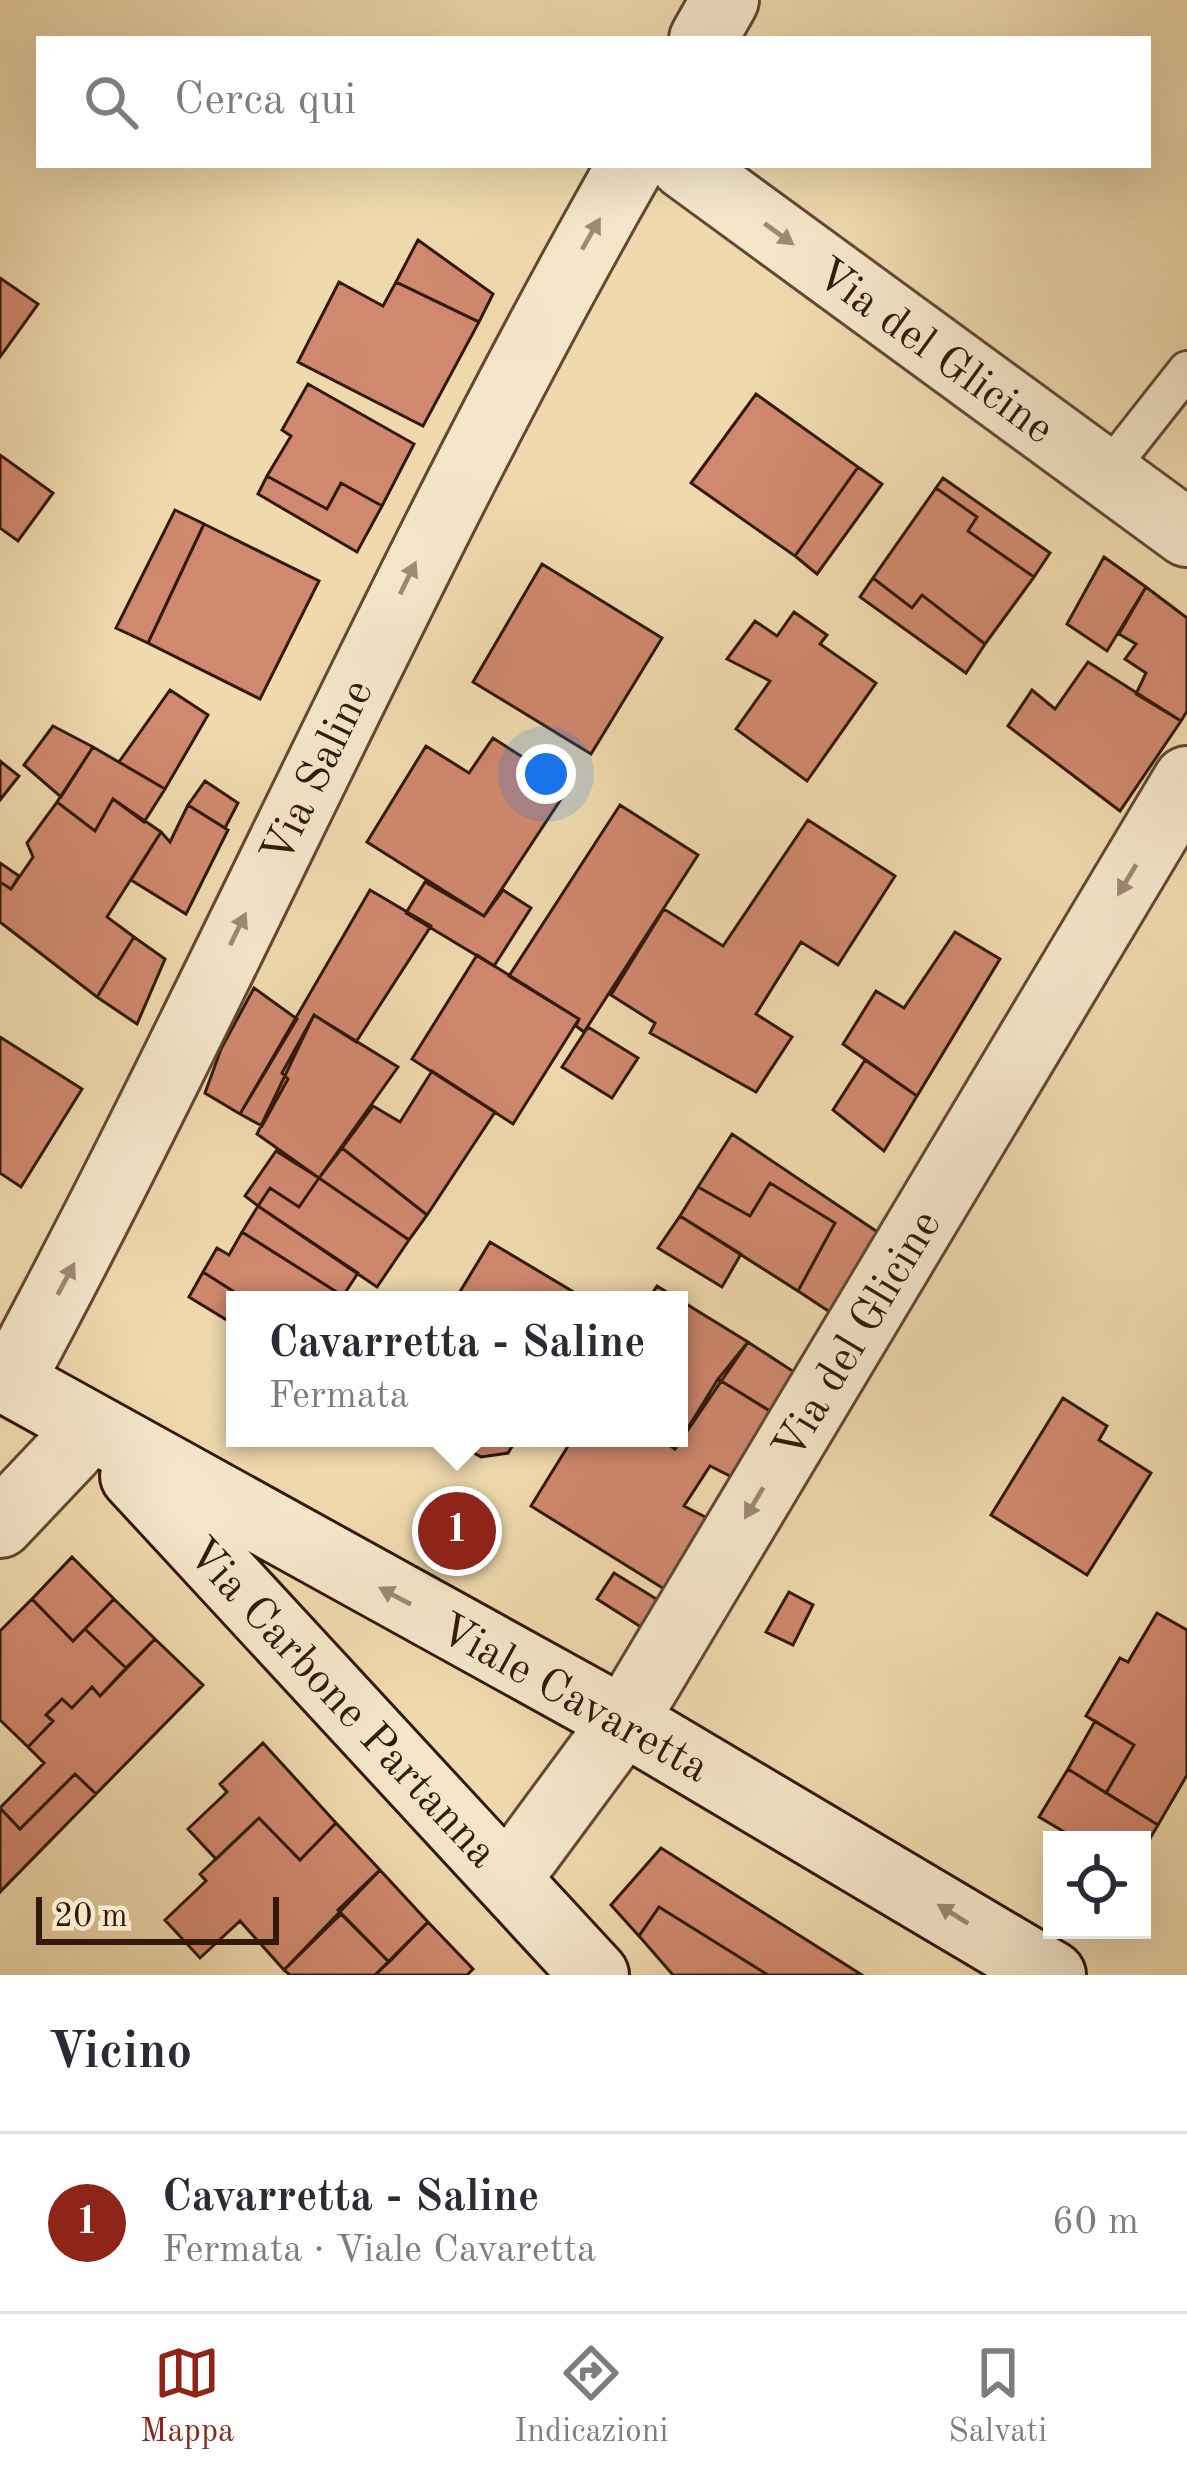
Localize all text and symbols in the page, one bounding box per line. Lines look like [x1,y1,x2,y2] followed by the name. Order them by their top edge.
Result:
[36,36,1151,168] search box
[78,69,144,135] icon: search
[174,79,357,124] text: Cerca qui
[580,217,601,251] one-way arrow
[763,222,795,246] one-way arrow
[806,252,1061,454] street label: Via del Glicine
[398,561,418,596] one-way arrow
[255,674,383,872] street label: Via Saline
[516,744,576,804] your location
[1117,863,1138,897] one-way arrow
[227,912,247,946] one-way arrow
[767,1204,951,1469] street label: Via del Glicine
[55,1262,76,1297] one-way arrow
[226,1291,688,1447] popup
[268,1322,646,1367] text: Cavarretta - Saline
[268,1377,409,1416] text: Fermata
[418,1486,496,1576] pin: 1
[745,1486,766,1520] one-way arrow
[177,1531,504,1877] street label: Via Carbone Partanna
[377,1586,412,1607] one-way arrow
[430,1607,715,1793] street label: Viale Cavaretta
[1043,1831,1151,1939] map controls
[1043,1831,1151,1939] button: locate
[36,1891,279,1944] scale bar
[54,1901,128,1934] text: 20 m
[936,1904,970,1925] one-way arrow
[48,2028,192,2079] text: Vicino
[162,2176,539,2221] text: Cavarretta - Saline
[76,2203,98,2242] text: 1
[1052,2203,1139,2242] text: 60 m
[162,2231,596,2270] text: Fermata · Viale Cavaretta
[140,2340,234,2453] tab: Mappa
[514,2340,668,2453] tab: Indicazioni
[948,2340,1047,2453] tab: Salvati

